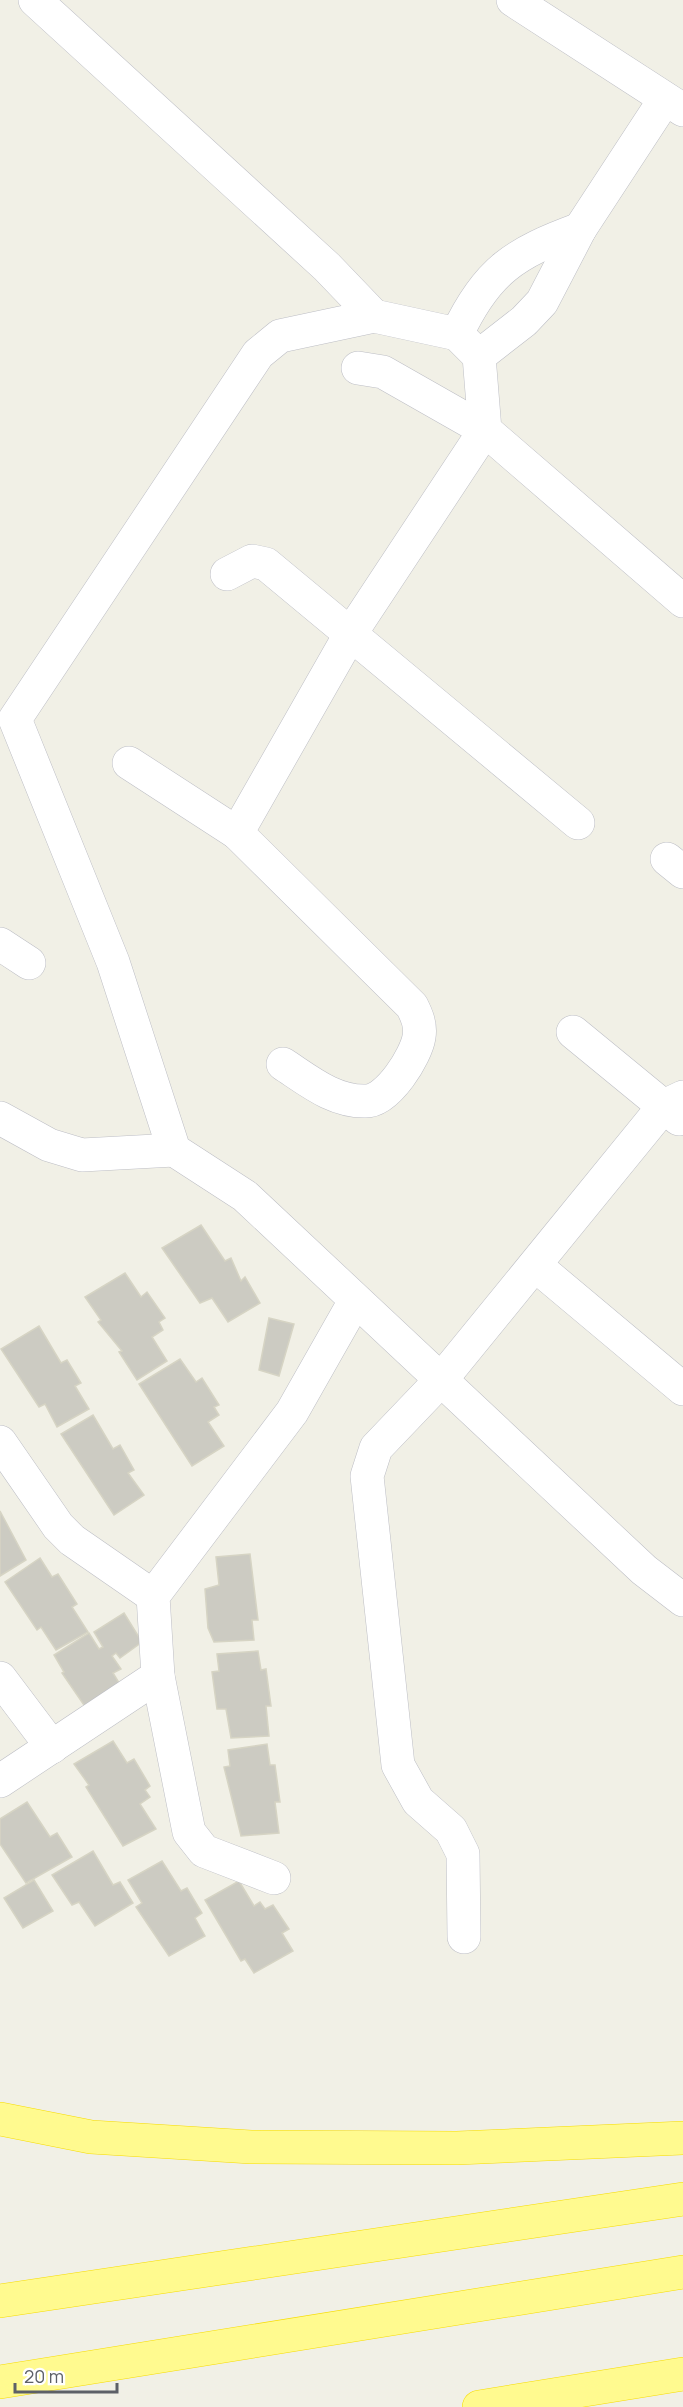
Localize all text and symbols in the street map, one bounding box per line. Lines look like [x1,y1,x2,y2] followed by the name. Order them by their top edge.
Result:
[15,2356,117,2394] scale bar
[24,2364,64,2388] text: 20 m

